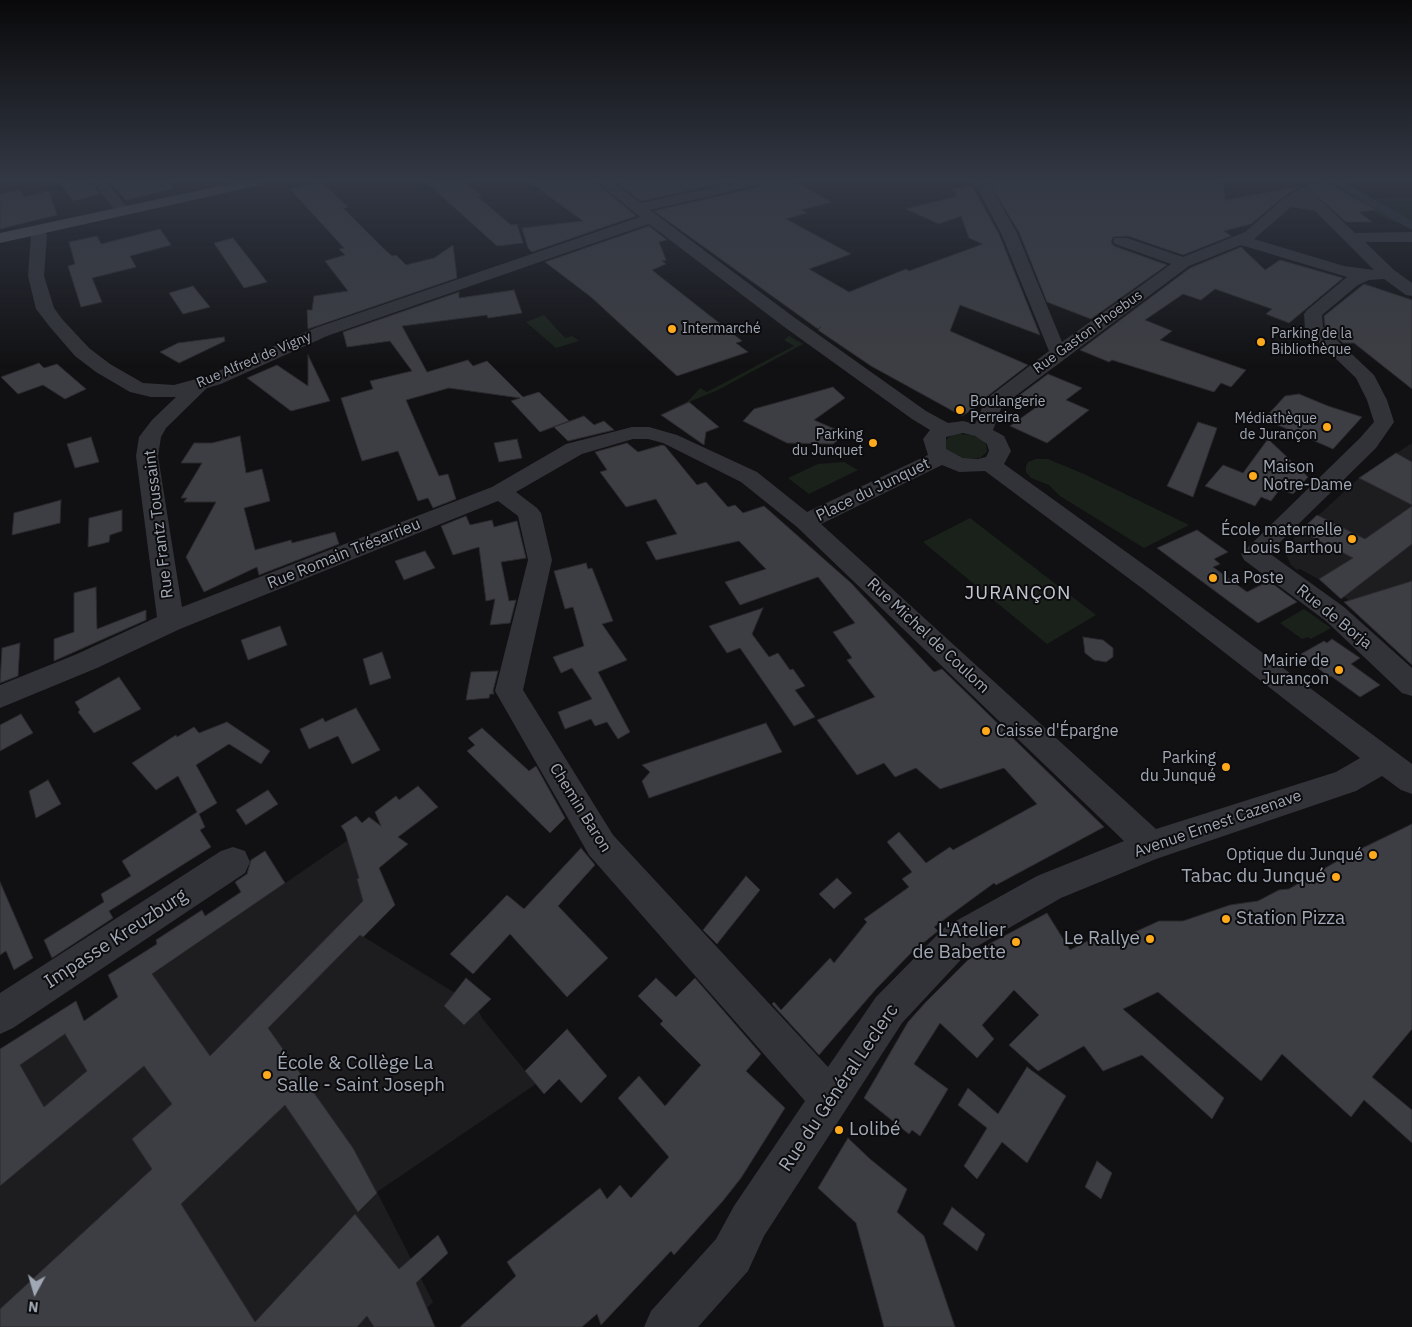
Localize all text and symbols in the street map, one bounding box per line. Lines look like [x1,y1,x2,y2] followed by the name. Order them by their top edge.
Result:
[1030,287,1146,377] street label: Rue Gaston Phoebus
[682,321,761,337] place label: Intermarché
[666,323,678,335] marker: Intermarché
[1271,326,1352,358] place label: Parking de la Bibliothèque
[194,328,314,392] street label: Rue Alfred de Vigny
[1255,336,1267,348] marker: Parking de la Bibliothèque
[970,394,1045,427] place label: Boulangerie Perreira
[954,404,966,416] marker: Boulangerie Perreira
[1235,411,1317,444] place label: Médiathèque de Jurançon
[1321,421,1333,433] marker: Médiathèque de Jurançon
[792,427,863,460] place label: Parking du Junquet
[867,437,879,449] marker: Parking du Junquet
[140,449,178,599] street label: Rue Frantz Toussaint
[813,454,933,526] street label: Place du Junquet
[1263,457,1352,495] place label: Maison Notre-Dame
[1247,470,1259,482] marker: Maison Notre-Dame
[265,515,423,593] street label: Rue Romain Trésarrieu
[1221,520,1342,558] place label: École maternelle Louis Barthou
[1346,533,1358,545] marker: École maternelle Louis Barthou
[1223,568,1284,588] place label: La Poste
[1207,572,1219,584] marker: La Poste
[863,574,993,698] street label: Rue Michel de Coulom
[1292,581,1376,653] street label: Rue de Borja
[964,583,1072,605] district label: JURANÇON
[1262,651,1329,689] place label: Mairie de Jurançon
[1333,664,1345,676] marker: Mairie de Jurançon
[996,721,1119,741] place label: Caisse d'Épargne
[980,725,992,737] marker: Caisse d'Épargne
[1140,748,1216,786] place label: Parking du Junqué
[545,760,615,856] street label: Chemin Baron
[1220,761,1232,773] marker: Parking du Junqué
[1132,786,1304,862] street label: Avenue Ernest Cazenave
[1226,845,1363,865] place label: Optique du Junqué
[1367,849,1379,861] marker: Optique du Junqué
[1181,866,1326,888] place label: Tabac du Junqué
[1330,871,1342,883] marker: Tabac du Junqué
[40,884,192,994] street label: Impasse Kreuzburg
[1236,908,1345,930] place label: Station Pizza
[1220,913,1232,925] marker: Station Pizza
[913,920,1006,964] place label: L'Atelier de Babette
[1064,928,1140,950] place label: Le Rallye
[1144,933,1156,945] marker: Le Rallye
[1010,936,1022,948] marker: L'Atelier de Babette
[774,1000,904,1176] street label: Rue du Général Leclerc
[277,1053,445,1097] place label: École & Collège La Salle - Saint Joseph
[261,1069,273,1081] marker: École & Collège La Salle - Saint Joseph
[849,1119,900,1141] place label: Lolibé
[833,1124,845,1136] marker: Lolibé
[10,1267,60,1317] north arrow
[27,1297,39,1316] text: N

